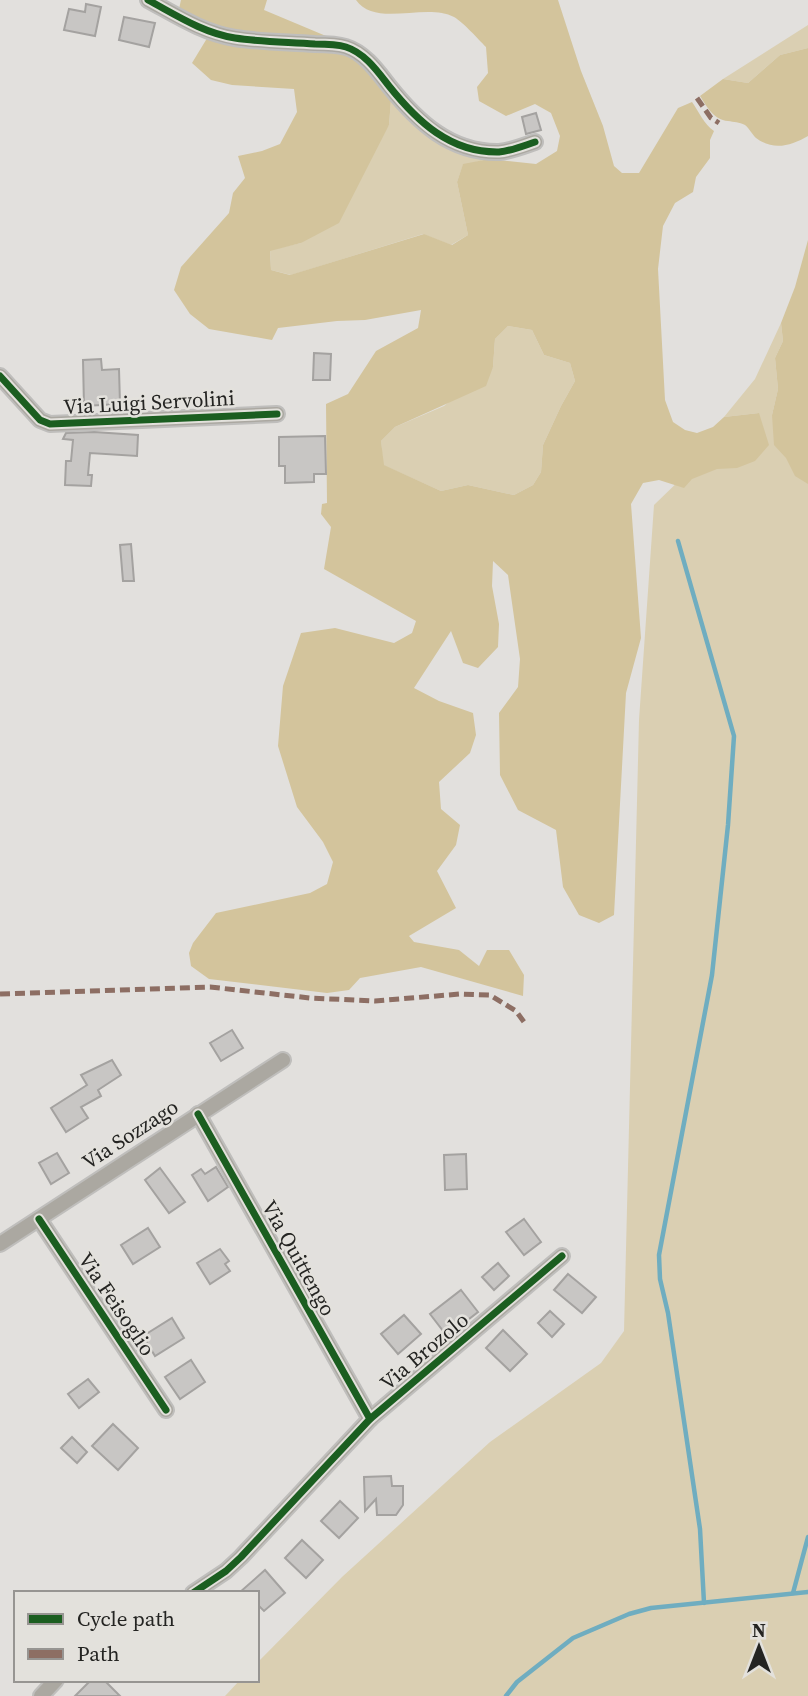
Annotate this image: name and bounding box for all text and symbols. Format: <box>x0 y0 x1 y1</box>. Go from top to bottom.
street label: Via Luigi Servolini <box>63 383 235 421</box>
street label: Via Sozzago <box>76 1092 184 1176</box>
street label: Via Quittengo <box>255 1195 343 1321</box>
street label: Via Feisoglio <box>72 1247 162 1361</box>
street label: Via Brozolo <box>374 1305 474 1397</box>
legend <box>14 1591 259 1682</box>
text: Cycle path <box>77 1604 175 1633</box>
north arrow <box>724 1612 794 1682</box>
text: N <box>752 1617 766 1643</box>
text: Path <box>77 1639 120 1668</box>

